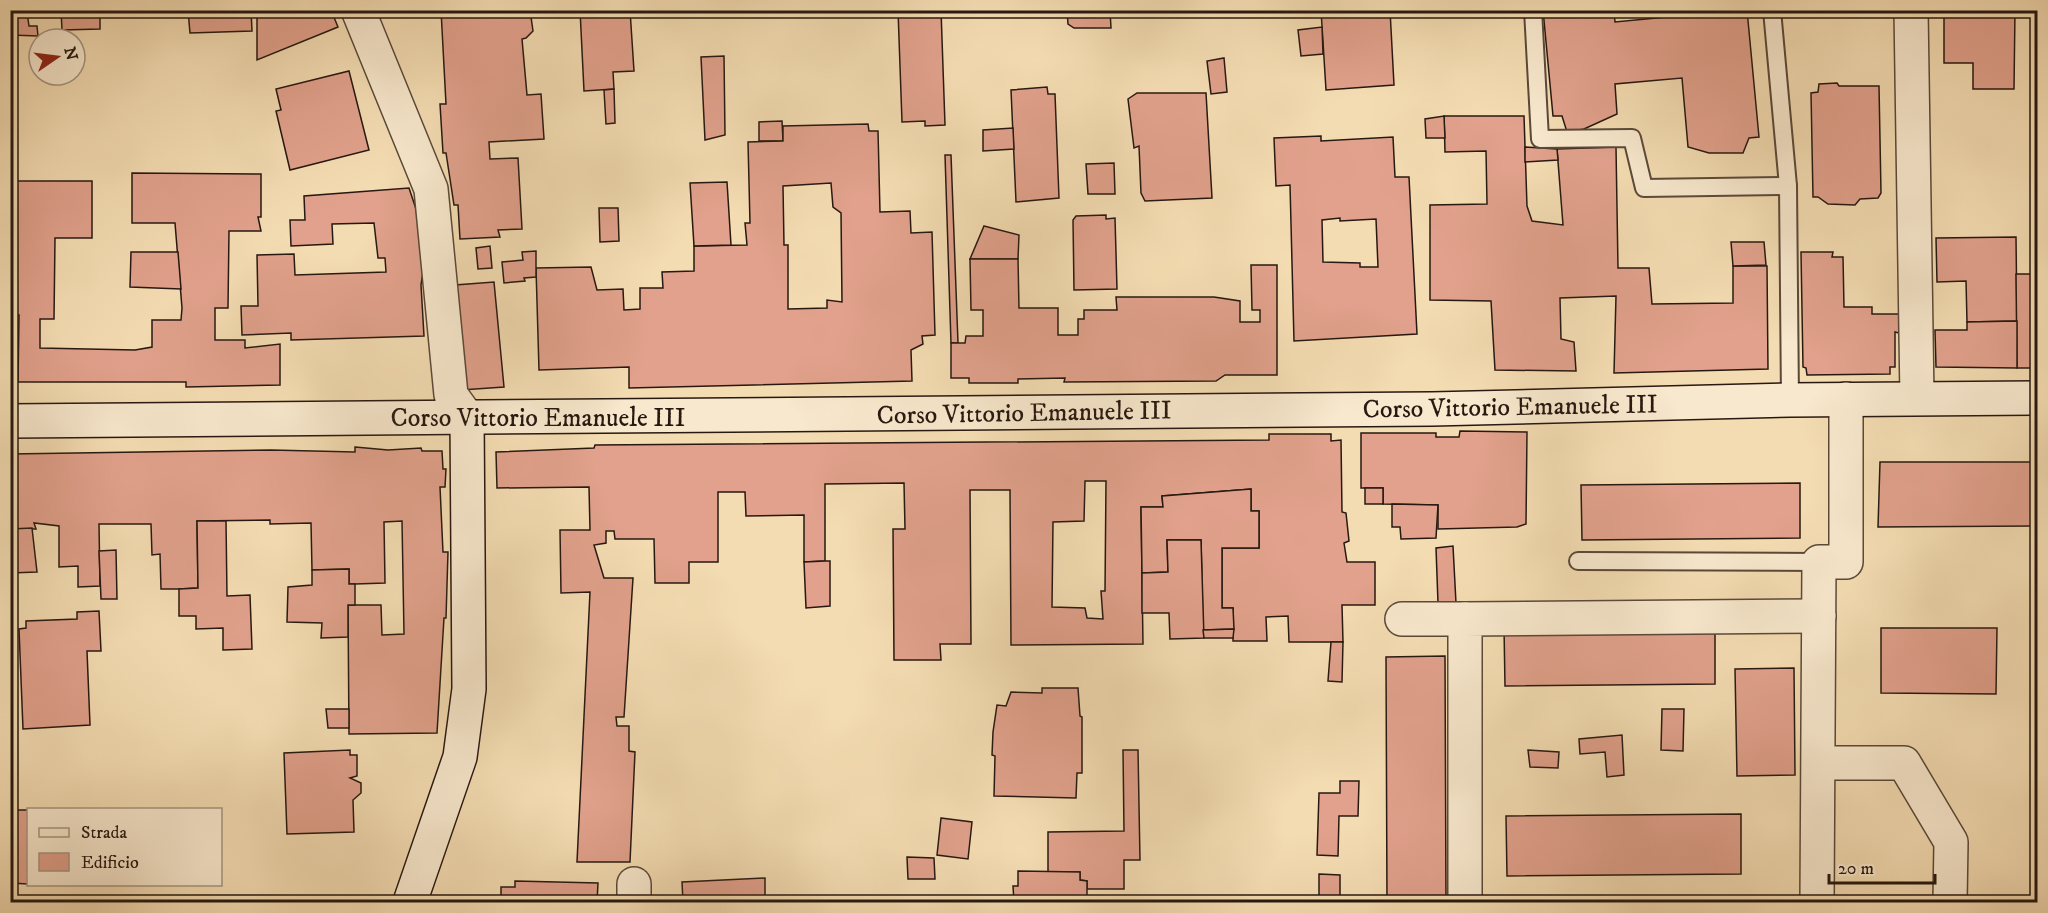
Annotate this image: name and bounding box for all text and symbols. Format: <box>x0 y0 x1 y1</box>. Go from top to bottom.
north arrow <box>27 27 87 87</box>
text: N <box>59 45 82 62</box>
street label: Corso Vittorio Emanuele III <box>1362 388 1658 427</box>
street label: Corso Vittorio Emanuele III <box>876 394 1172 433</box>
street label: Corso Vittorio Emanuele III <box>390 402 686 435</box>
legend <box>27 808 222 886</box>
text: Strada <box>81 822 128 844</box>
scale bar <box>1829 847 1936 885</box>
text: Edificio <box>81 852 139 874</box>
text: 20 m <box>1838 858 1874 880</box>

